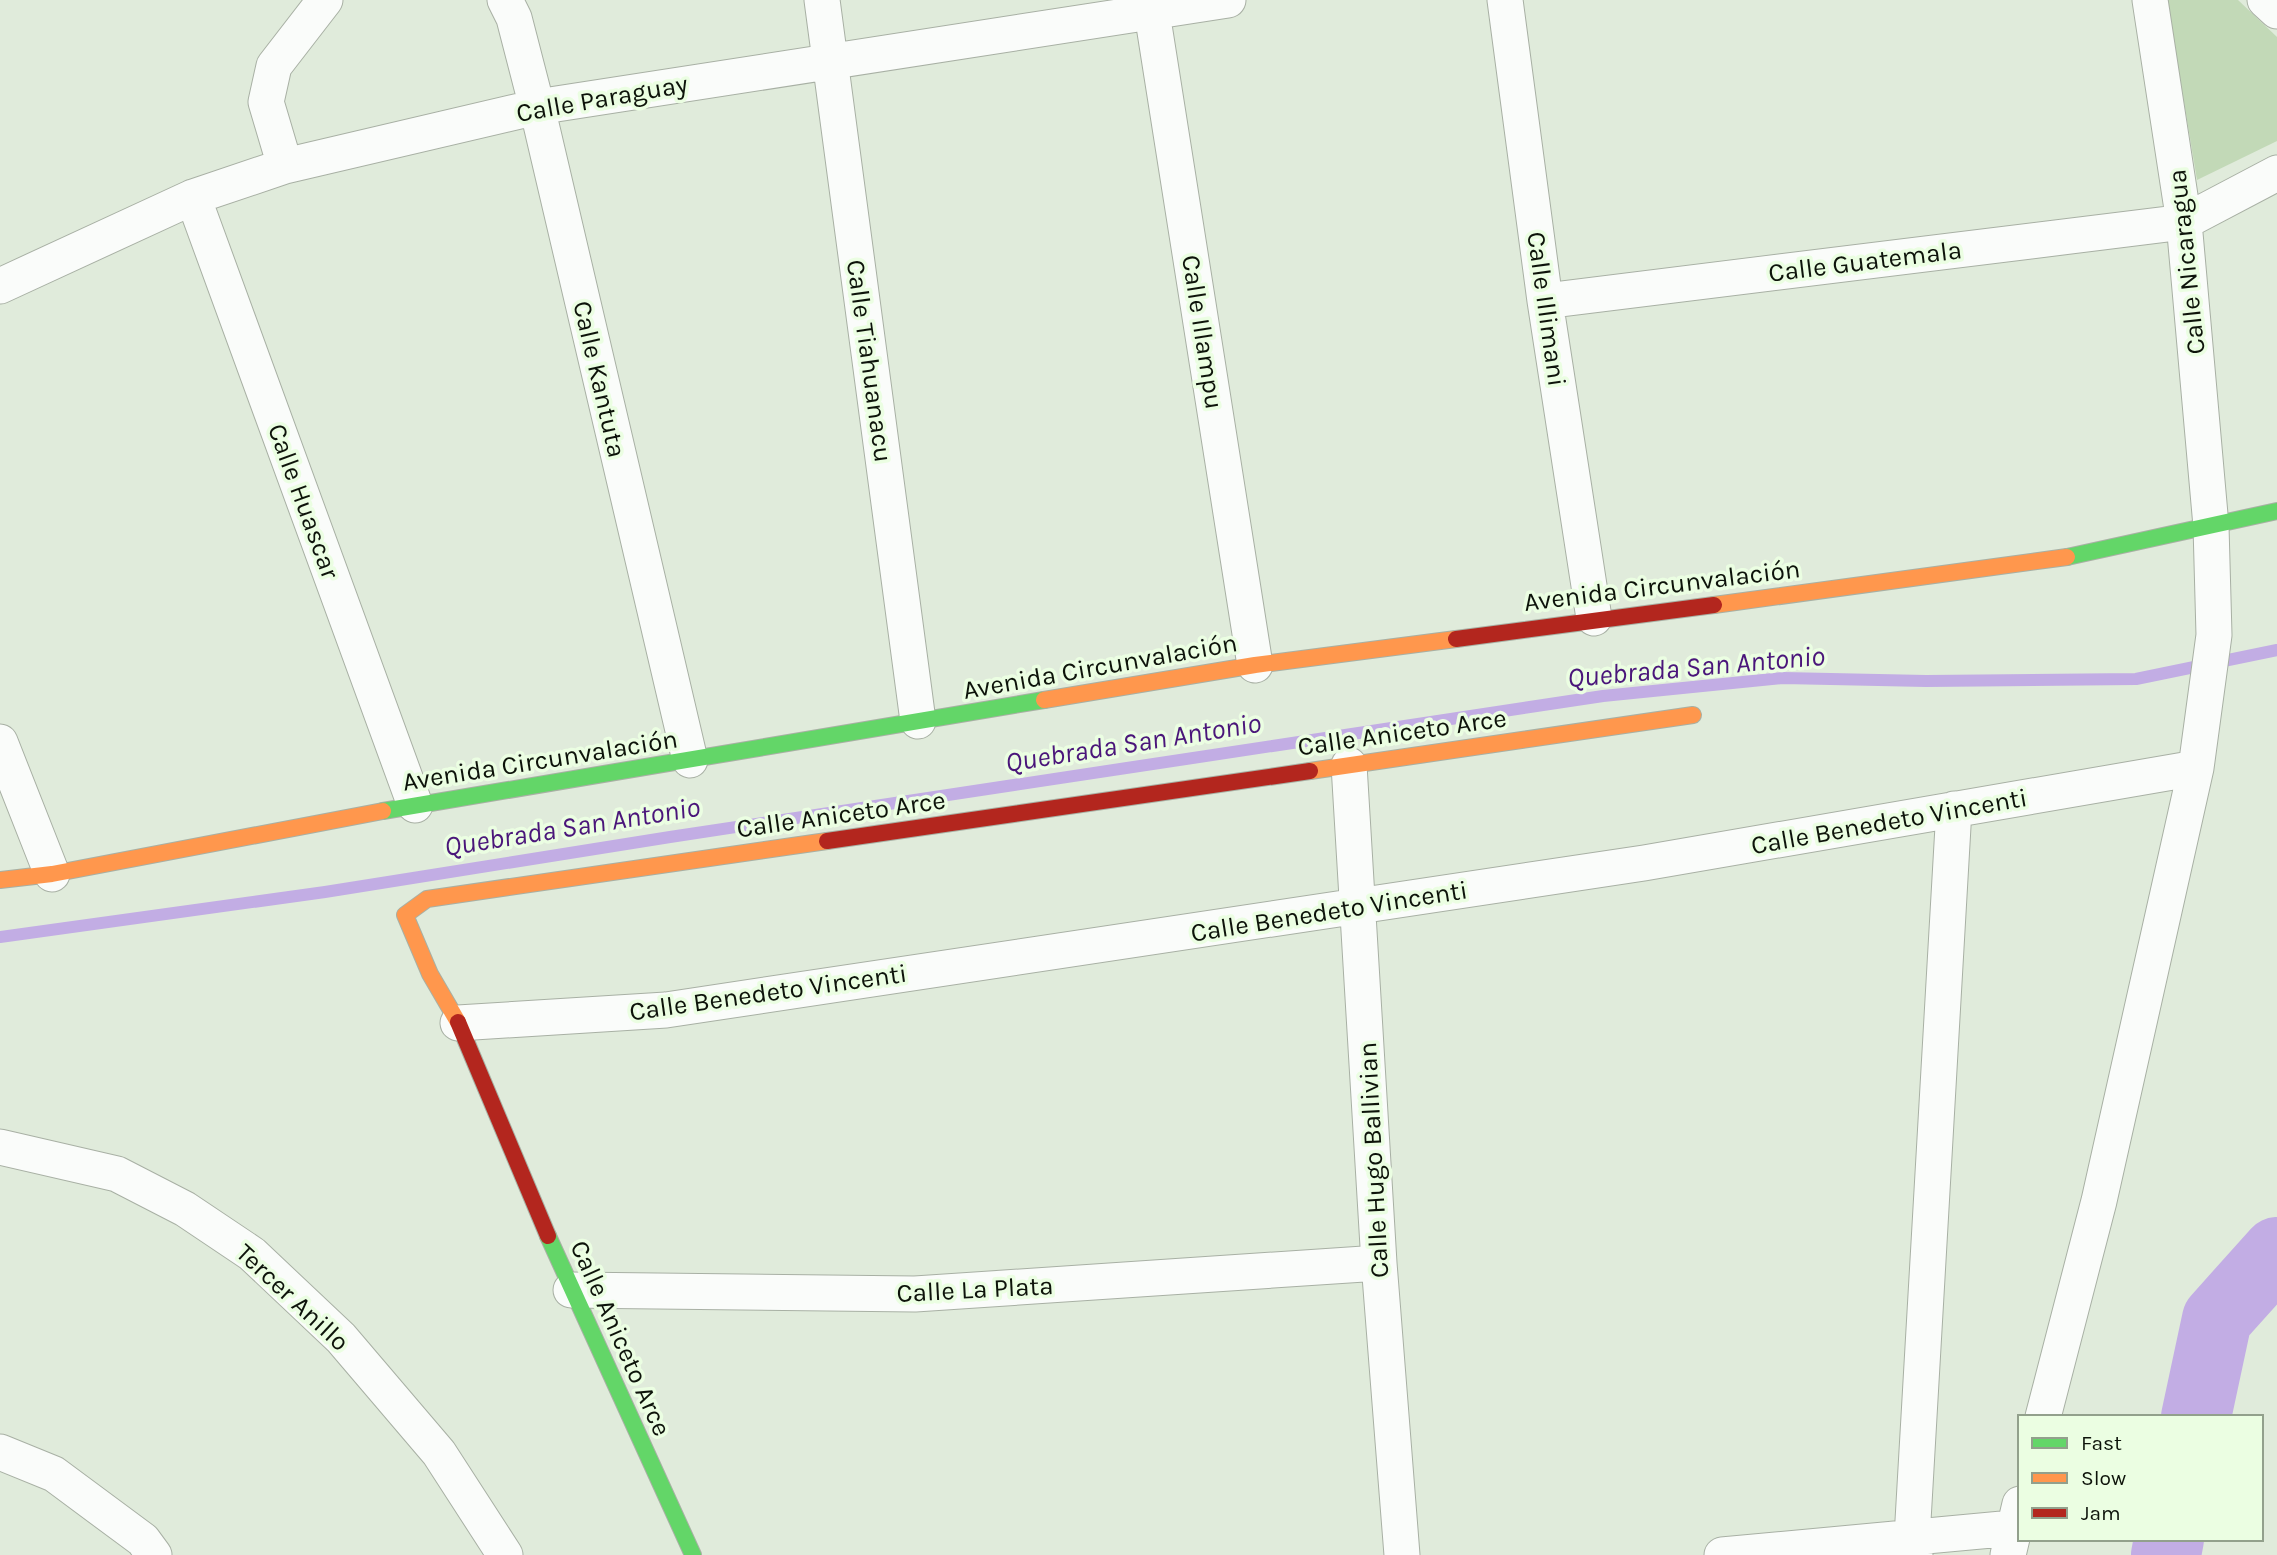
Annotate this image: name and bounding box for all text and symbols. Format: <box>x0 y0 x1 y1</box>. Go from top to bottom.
street label: Calle Paraguay <box>514 68 690 129</box>
street label: Calle Nicaragua <box>2161 168 2212 356</box>
street label: Calle Illimani <box>1520 230 1573 388</box>
street label: Calle Guatemala <box>1767 234 1963 289</box>
street label: Calle Illampu <box>1175 253 1230 411</box>
street label: Calle Tiahuanacu <box>840 258 899 464</box>
street label: Calle Kantuta <box>566 298 633 460</box>
street label: Calle Huascar <box>261 419 346 583</box>
street label: Avenida Circunvalación <box>1522 553 1802 618</box>
street label: Avenida Circunvalación <box>960 627 1240 706</box>
water label: Quebrada San Antonio <box>1566 639 1826 694</box>
street label: Calle Aniceto Arce <box>1296 702 1509 763</box>
water label: Quebrada San Antonio <box>1003 706 1263 779</box>
street label: Avenida Circunvalación <box>400 723 680 798</box>
street label: Calle Benedeto Vincenti <box>1749 782 2030 861</box>
street label: Calle Aniceto Arce <box>735 784 948 845</box>
water label: Quebrada San Antonio <box>442 790 702 863</box>
street label: Calle Benedeto Vincenti <box>1188 874 1470 949</box>
street label: Calle Benedeto Vincenti <box>627 958 909 1027</box>
street label: Calle Hugo Ballivian <box>1352 1041 1395 1279</box>
street label: Calle Aniceto Arce <box>564 1236 678 1441</box>
street label: Tercer Anillo <box>230 1237 356 1358</box>
street label: Calle La Plata <box>896 1270 1054 1309</box>
legend <box>2018 1415 2263 1541</box>
text: Fast <box>2081 1431 2122 1455</box>
text: Slow <box>2081 1466 2126 1490</box>
text: Jam <box>2081 1501 2121 1525</box>

